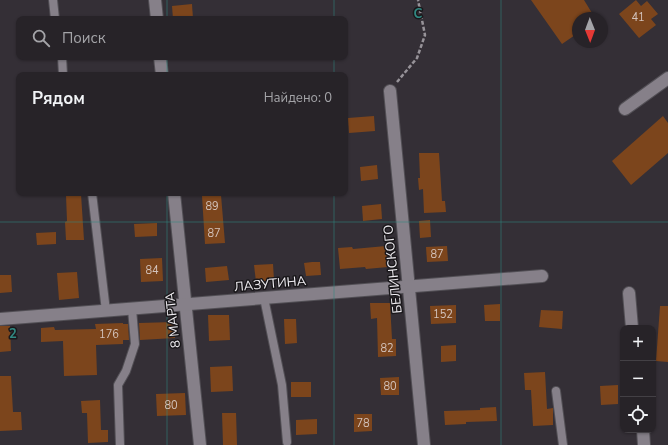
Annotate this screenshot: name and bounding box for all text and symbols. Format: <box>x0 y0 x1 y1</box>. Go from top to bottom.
text: C <box>414 5 423 23</box>
house number: 41 <box>631 10 645 25</box>
north arrow <box>572 12 608 48</box>
search box <box>16 16 348 60</box>
icon: search <box>30 27 52 49</box>
text: Поиск <box>62 28 106 48</box>
text: Рядом <box>32 87 85 110</box>
text: Найдено: 0 <box>264 89 332 107</box>
house number: 89 <box>205 199 219 214</box>
street label: БЕЛИНСКОГО <box>379 224 407 314</box>
house number: 87 <box>207 226 221 241</box>
house number: 87 <box>430 247 444 262</box>
house number: 84 <box>145 263 159 278</box>
street label: ЛАЗУТИНА <box>233 272 307 296</box>
street label: 8 МАРТА <box>161 291 185 349</box>
house number: 152 <box>433 307 453 322</box>
text: 2 <box>9 325 17 343</box>
map controls <box>620 325 656 433</box>
button: + <box>620 325 656 361</box>
house number: 176 <box>99 327 119 342</box>
house number: 82 <box>380 341 394 356</box>
button: − <box>620 361 656 397</box>
house number: 80 <box>383 379 397 394</box>
button: locate <box>620 397 656 433</box>
house number: 80 <box>164 398 178 413</box>
house number: 78 <box>356 416 370 431</box>

